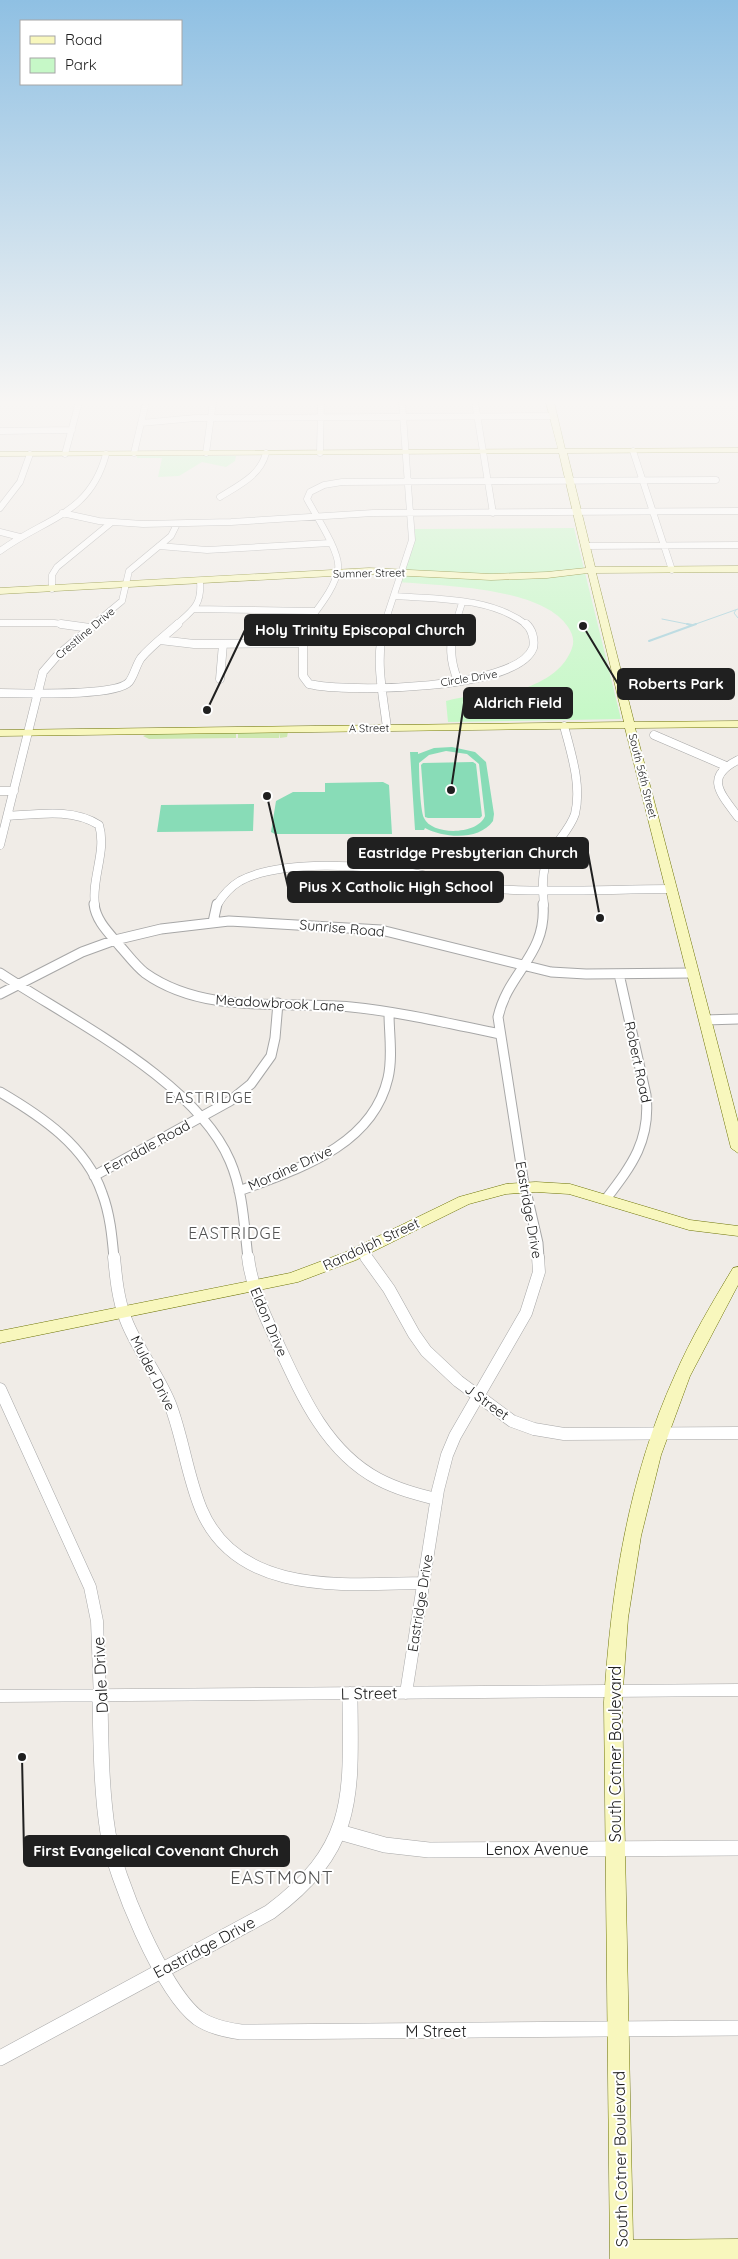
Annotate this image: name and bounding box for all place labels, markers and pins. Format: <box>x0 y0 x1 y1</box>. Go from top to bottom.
callout: Holy Trinity Episcopal Church <box>245 615 475 645</box>
callout: Roberts Park <box>618 669 734 699</box>
callout: Aldrich Field <box>464 688 572 718</box>
callout: Eastridge Presbyterian Church <box>348 838 588 868</box>
callout: Pius X Catholic High School <box>288 872 503 902</box>
callout: First Evangelical Covenant Church <box>24 1836 289 1866</box>

